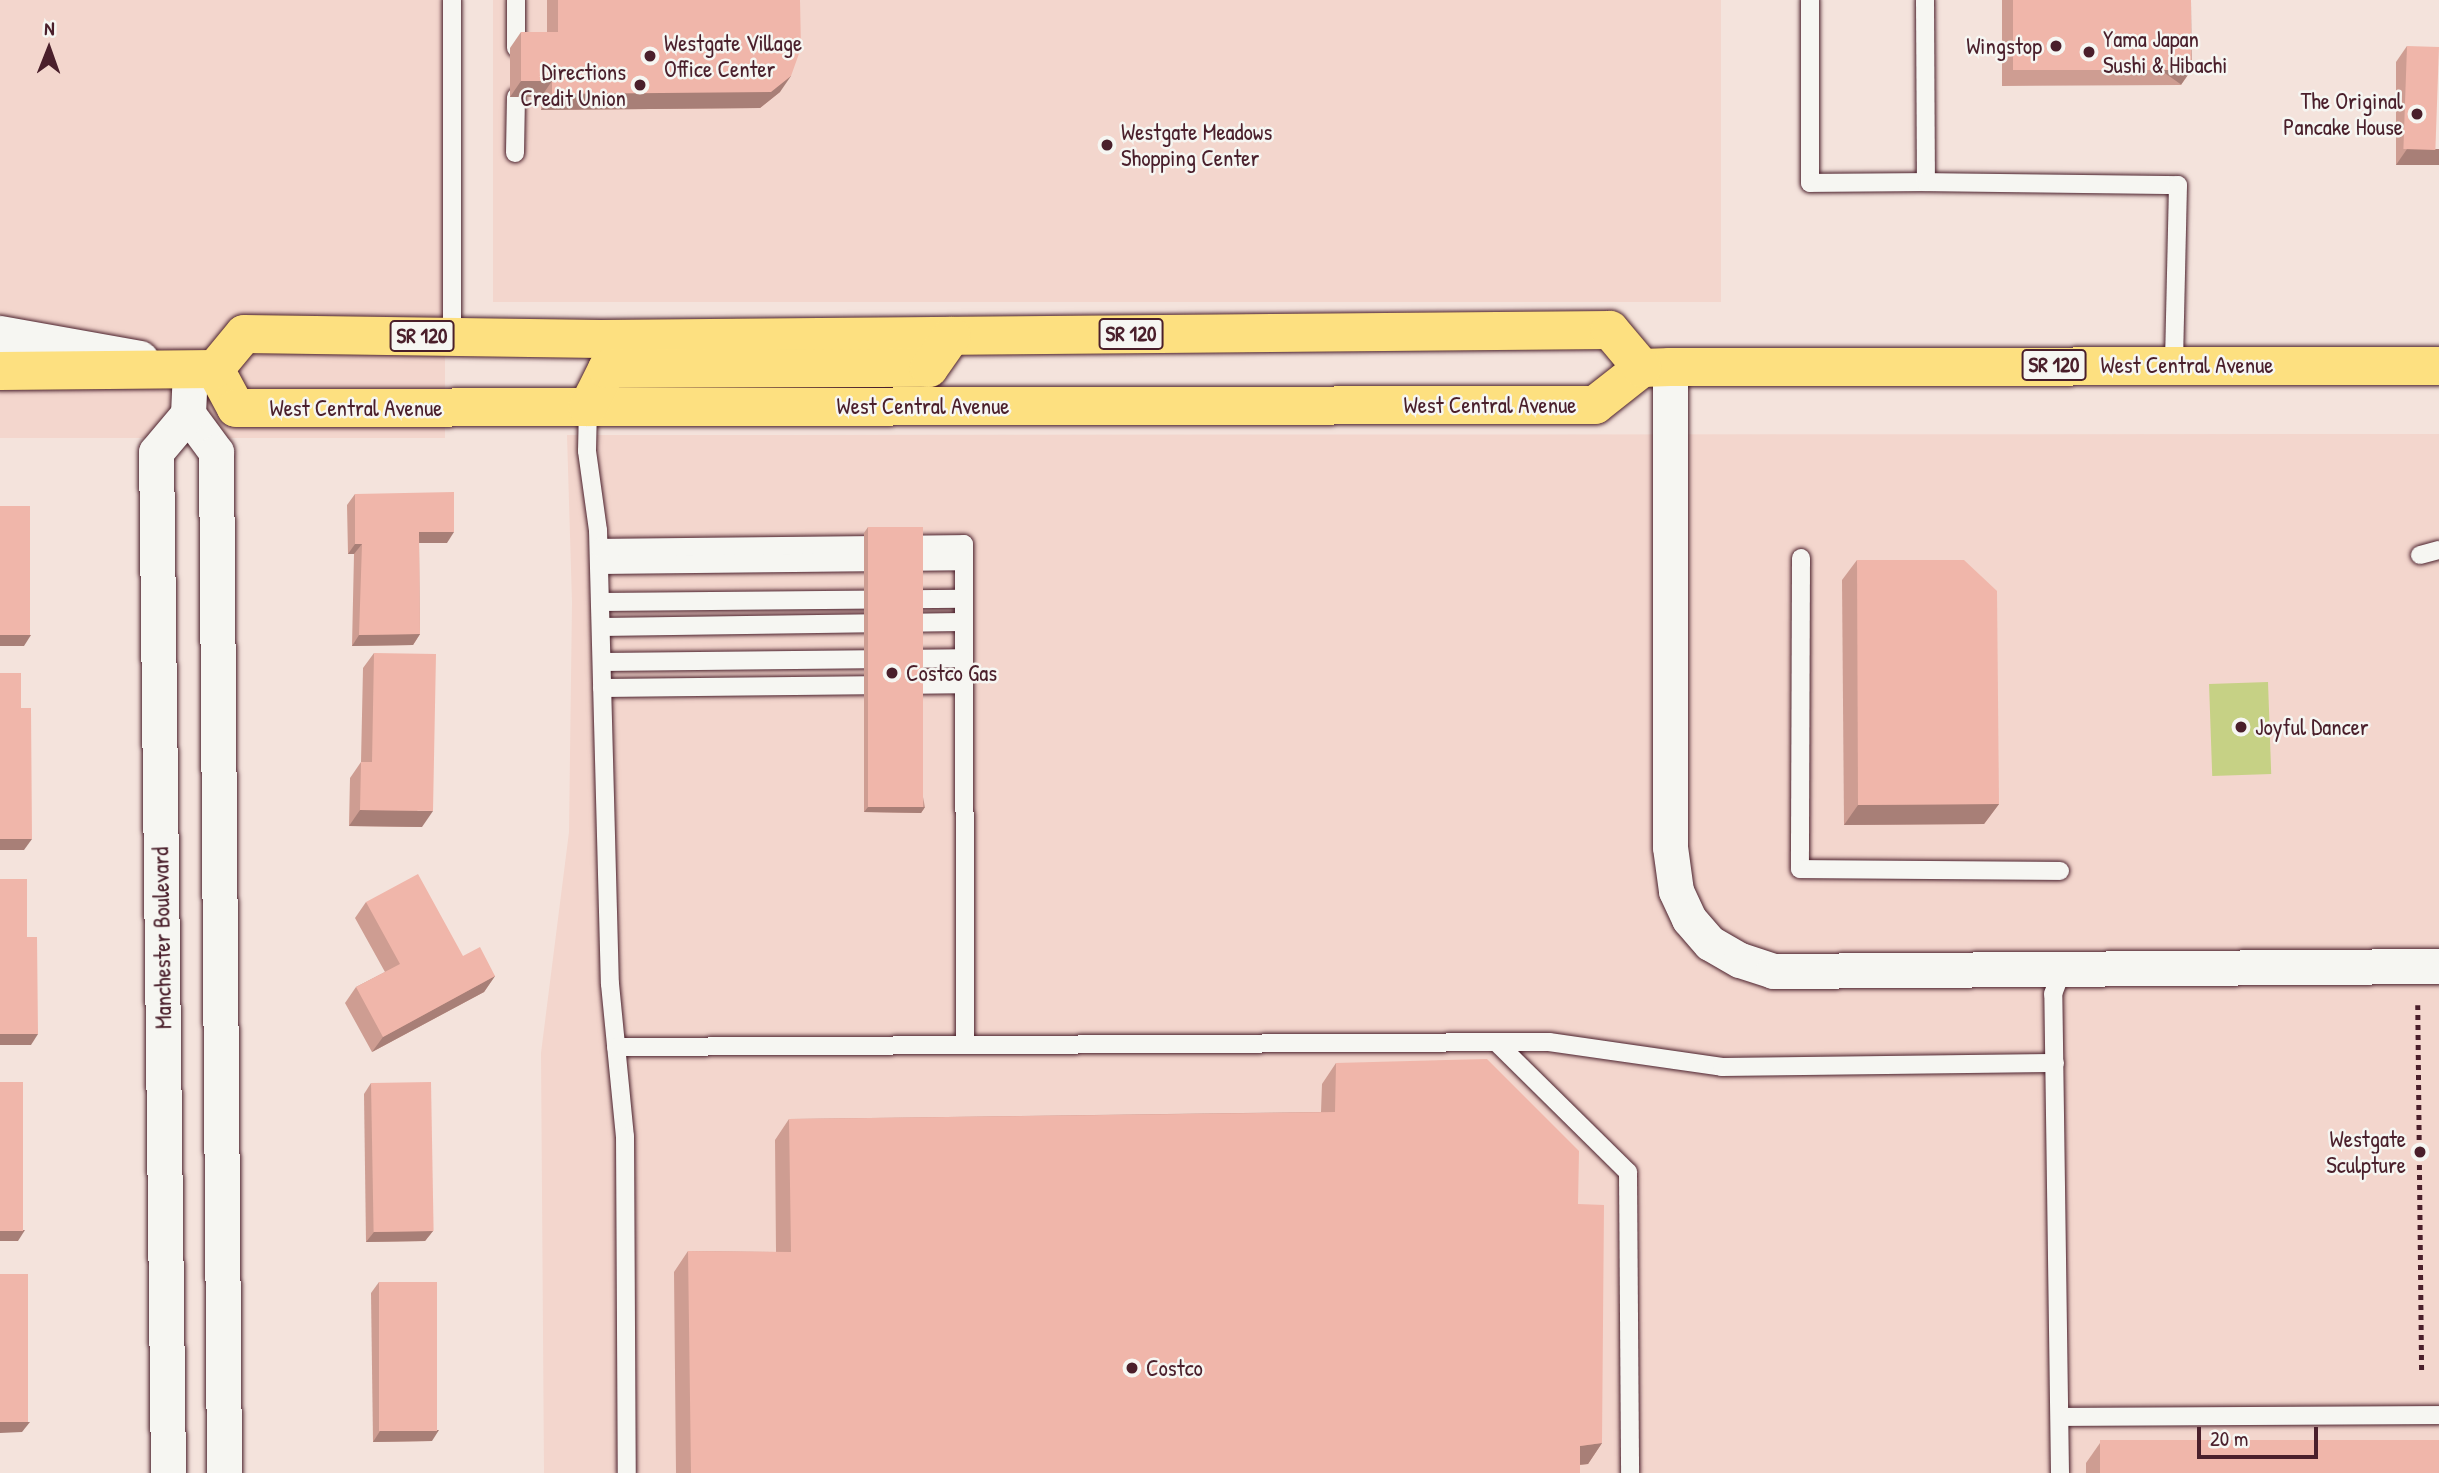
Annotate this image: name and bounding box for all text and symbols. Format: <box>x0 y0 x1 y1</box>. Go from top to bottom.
north arrow <box>14 14 84 84</box>
text: N <box>44 15 55 41</box>
place label: Yama Japan Sushi & Hibachi <box>2103 25 2227 79</box>
place label: Westgate Village Office Center <box>664 29 802 83</box>
place label: Wingstop <box>1966 32 2042 60</box>
marker: Wingstop <box>2048 38 2064 54</box>
marker: Yama Japan Sushi & Hibachi <box>2081 44 2097 60</box>
marker: Westgate Village Office Center <box>642 48 658 64</box>
place label: Directions Credit Union <box>520 58 626 112</box>
marker: Directions Credit Union <box>632 77 648 93</box>
place label: The Original Pancake House <box>2283 87 2403 141</box>
marker: The Original Pancake House <box>2409 106 2425 122</box>
place label: Westgate Meadows Shopping Center <box>1121 118 1272 172</box>
marker: Westgate Meadows Shopping Center <box>1099 137 1115 153</box>
road number: SR 120 <box>1098 316 1164 352</box>
road number: SR 120 <box>389 318 455 354</box>
road number: SR 120 <box>2021 348 2087 382</box>
street label: West Central Avenue <box>2100 351 2274 379</box>
street label: West Central Avenue <box>1403 391 1577 419</box>
street label: West Central Avenue <box>836 392 1010 420</box>
street label: West Central Avenue <box>269 394 443 422</box>
place label: Costco Gas <box>906 659 997 687</box>
marker: Costco Gas <box>884 665 900 681</box>
place label: Joyful Dancer <box>2255 713 2369 741</box>
marker: Joyful Dancer <box>2233 719 2249 735</box>
street label: Manchester Boulevard <box>147 847 177 1029</box>
place label: Westgate Sculpture <box>2326 1125 2406 1179</box>
marker: Westgate Sculpture <box>2412 1144 2428 1160</box>
place label: Costco <box>1146 1354 1203 1382</box>
marker: Costco <box>1124 1360 1140 1376</box>
scale bar <box>2201 1414 2322 1458</box>
text: 20 m <box>2210 1424 2248 1453</box>

